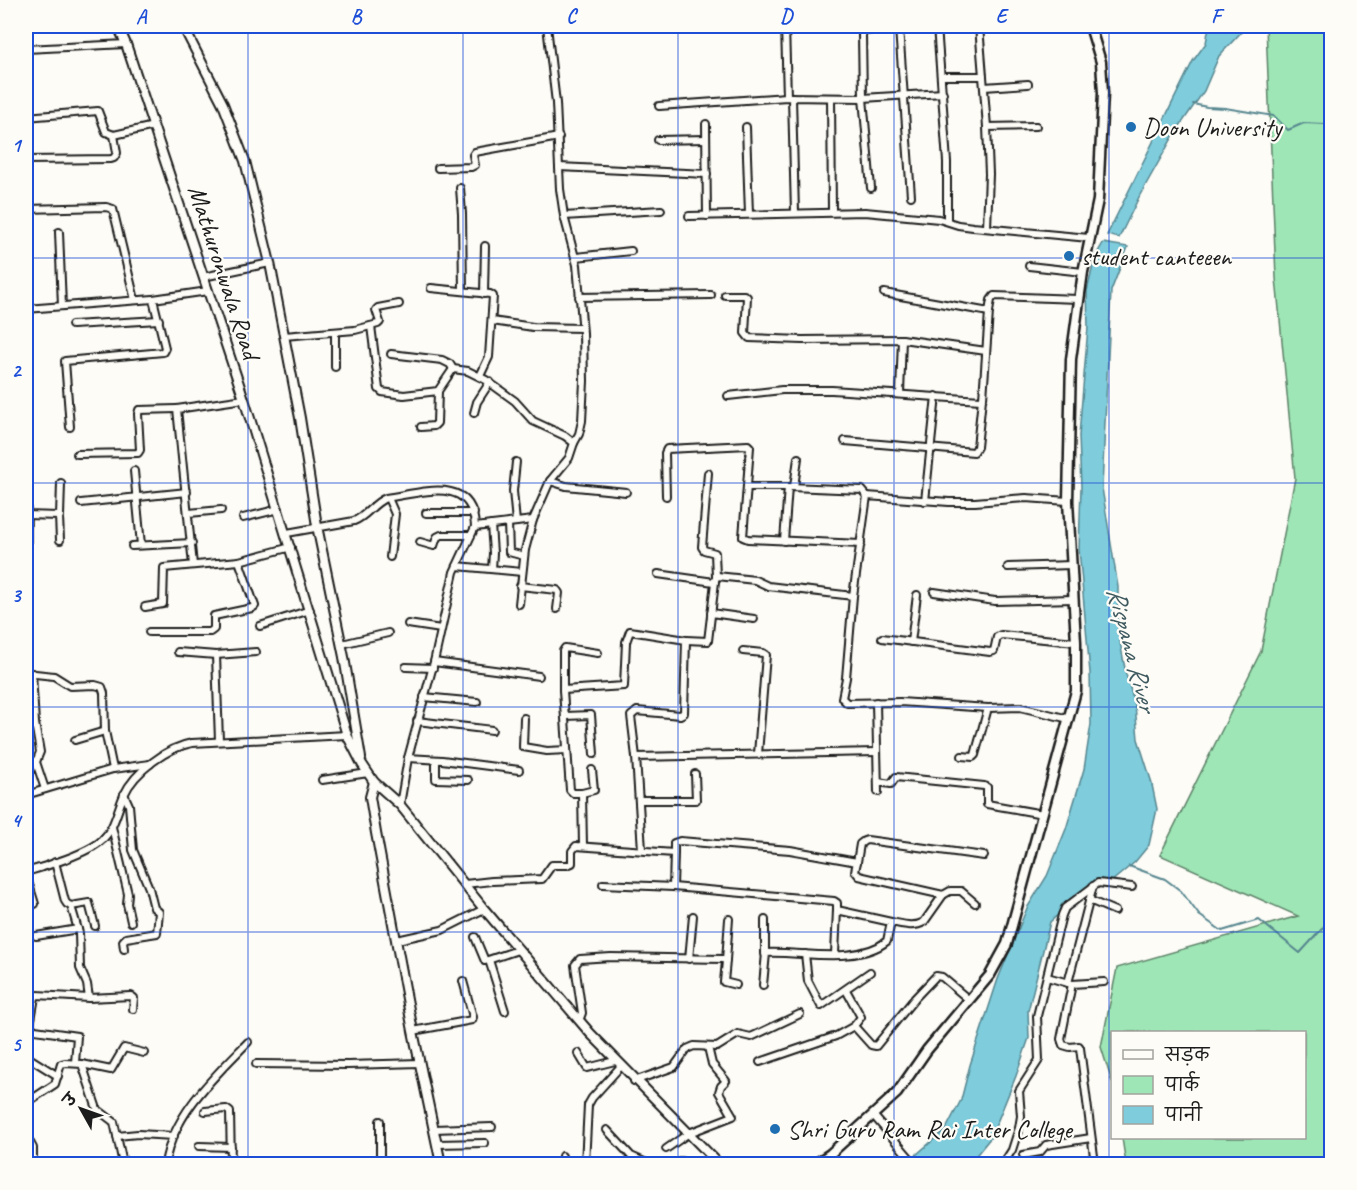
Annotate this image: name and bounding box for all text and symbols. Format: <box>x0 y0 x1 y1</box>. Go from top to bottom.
text: A <box>136 4 148 29</box>
text: B <box>351 4 363 29</box>
text: C <box>566 4 578 29</box>
text: D <box>780 4 794 29</box>
text: E <box>996 4 1010 29</box>
text: F <box>1211 4 1225 29</box>
place label: Doon University <box>1143 111 1283 144</box>
marker: Doon University <box>1124 120 1138 134</box>
text: 1 <box>12 133 23 158</box>
street label: Mathuronwala Road <box>180 181 269 367</box>
place label: student canteeen <box>1081 240 1232 273</box>
marker: student canteeen <box>1062 249 1076 263</box>
text: 2 <box>12 358 23 383</box>
text: 3 <box>12 583 23 608</box>
water label: Rispana River <box>1099 583 1166 719</box>
text: 4 <box>12 808 24 833</box>
legend <box>1111 1031 1306 1139</box>
text: 5 <box>12 1032 23 1057</box>
text: सड़क <box>1164 1044 1210 1066</box>
text: पार्क <box>1164 1071 1200 1096</box>
north arrow <box>51 1079 111 1139</box>
text: उ <box>58 1088 82 1112</box>
text: पानी <box>1164 1101 1203 1126</box>
place label: Shri Guru Ram Rai Inter College <box>787 1113 1074 1146</box>
marker: Shri Guru Ram Rai Inter College <box>768 1122 782 1136</box>

